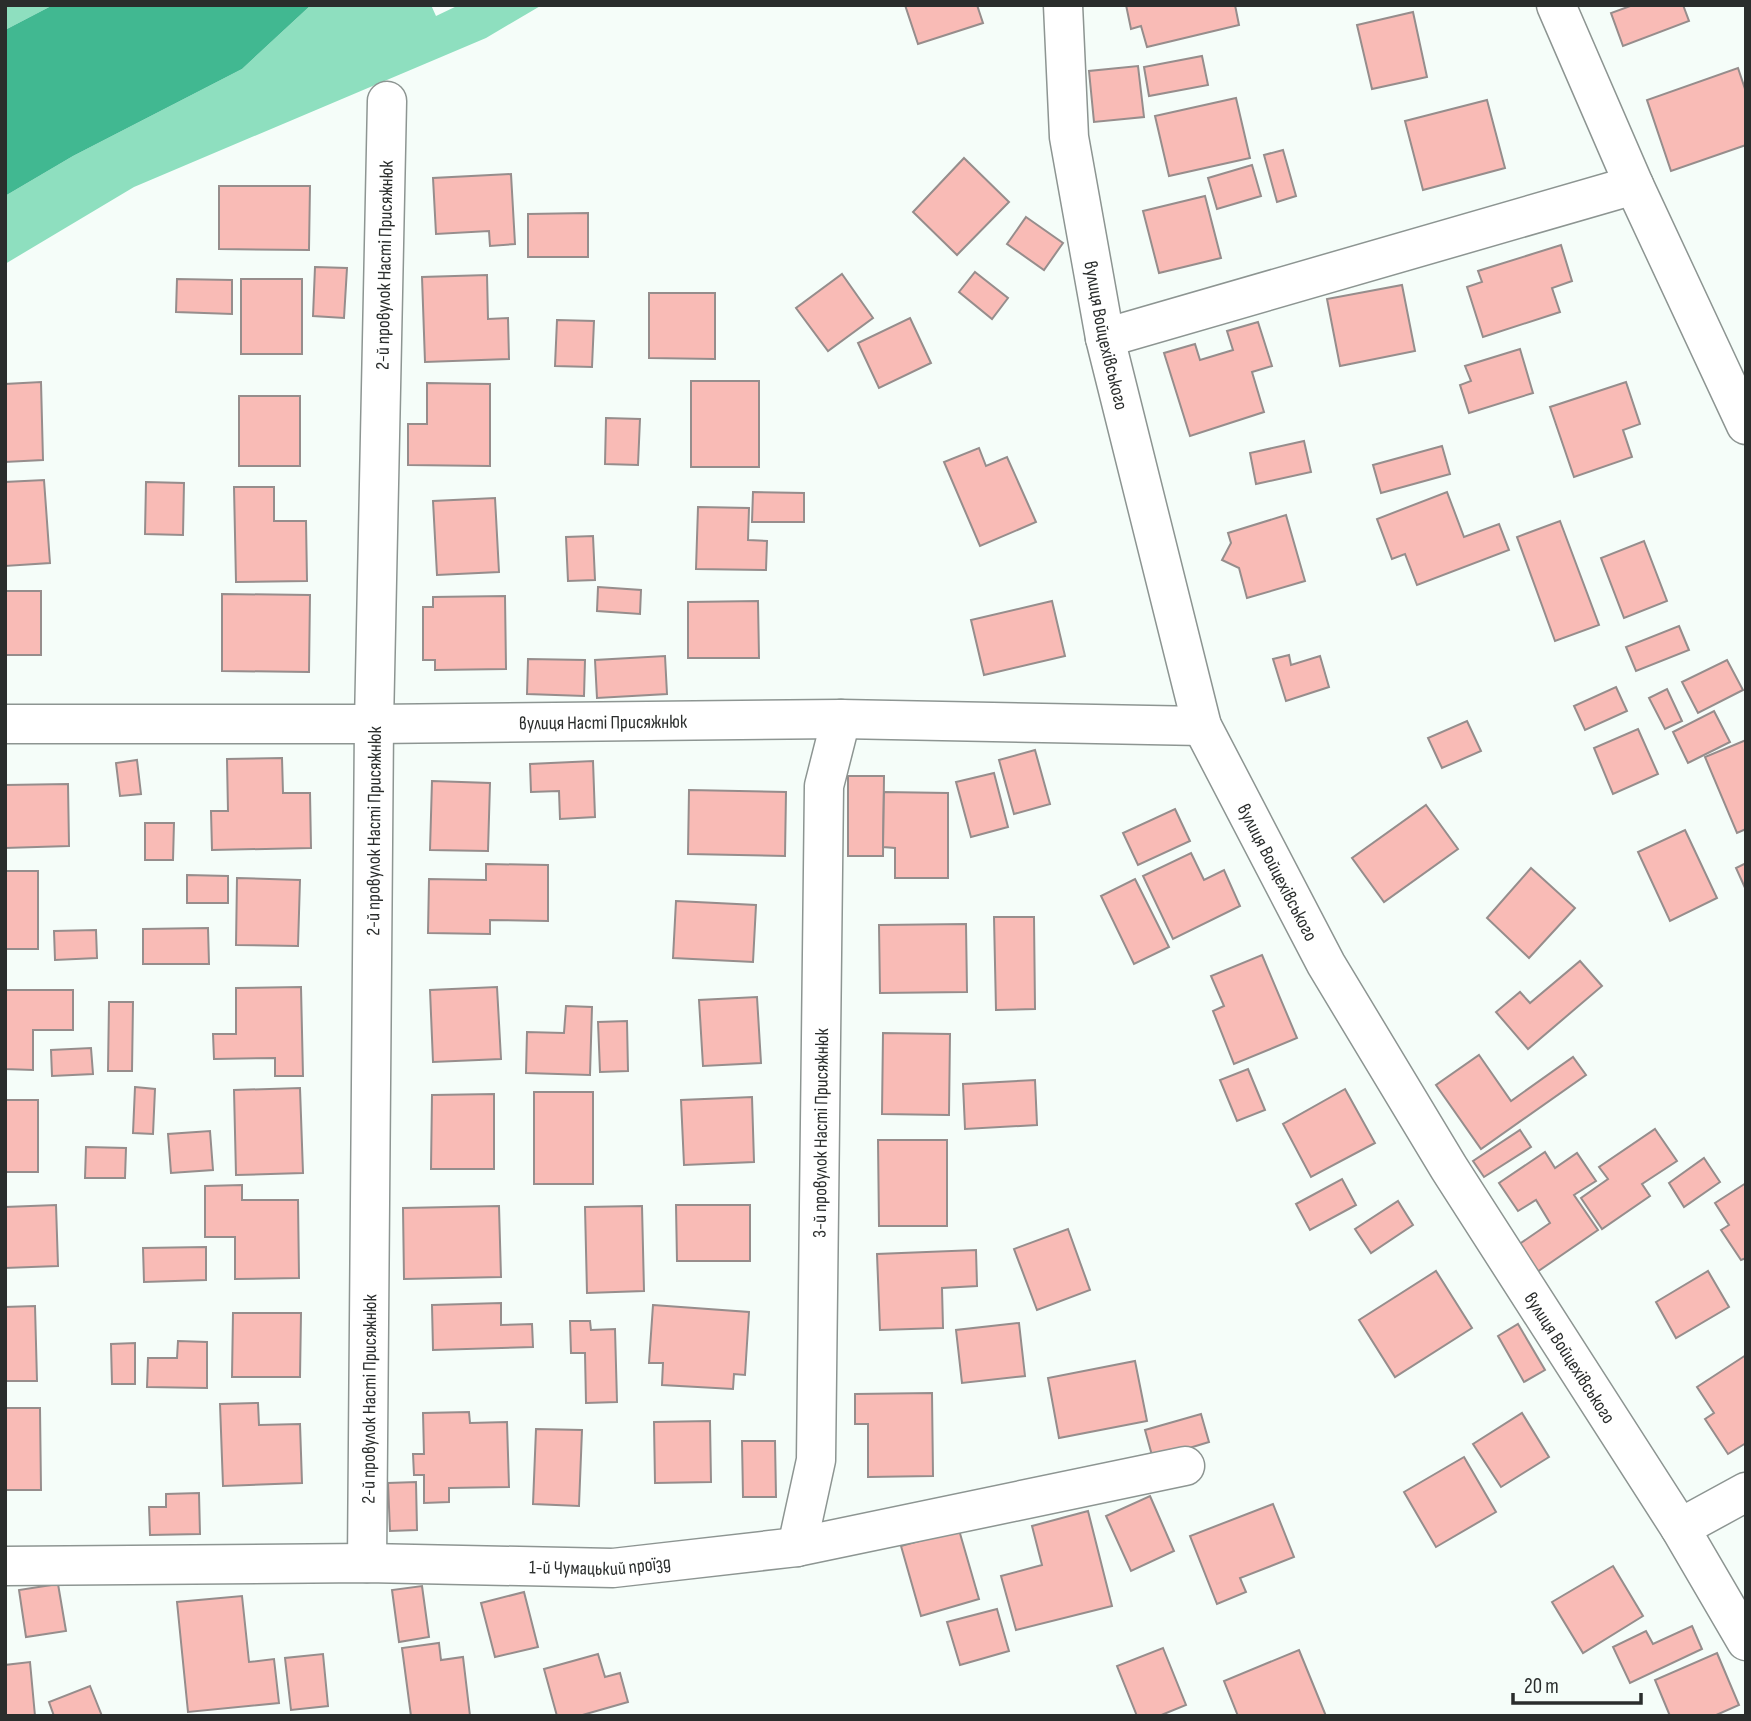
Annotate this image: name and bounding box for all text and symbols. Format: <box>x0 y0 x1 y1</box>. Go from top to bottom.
street label: 2-й провулок Насті Присяжнюк <box>371 159 399 370</box>
street label: вулиця Войцехівського <box>1078 259 1133 412</box>
street label: вулиця Насті Присяжнюк <box>519 711 688 735</box>
street label: 2-й провулок Насті Присяжнюк <box>362 725 387 936</box>
street label: вулиця Войцехівського <box>1232 800 1322 945</box>
street label: 3-й провулок Насті Присяжнюк <box>809 1027 834 1238</box>
street label: вулиця Войцехівського <box>1519 1288 1620 1428</box>
street label: 2-й провулок Насті Присяжнюк <box>357 1293 382 1504</box>
street label: 1-й Чумацький проїзд <box>529 1552 672 1581</box>
scale bar <box>1513 1662 1641 1706</box>
text: 20 m <box>1524 1674 1559 1699</box>

